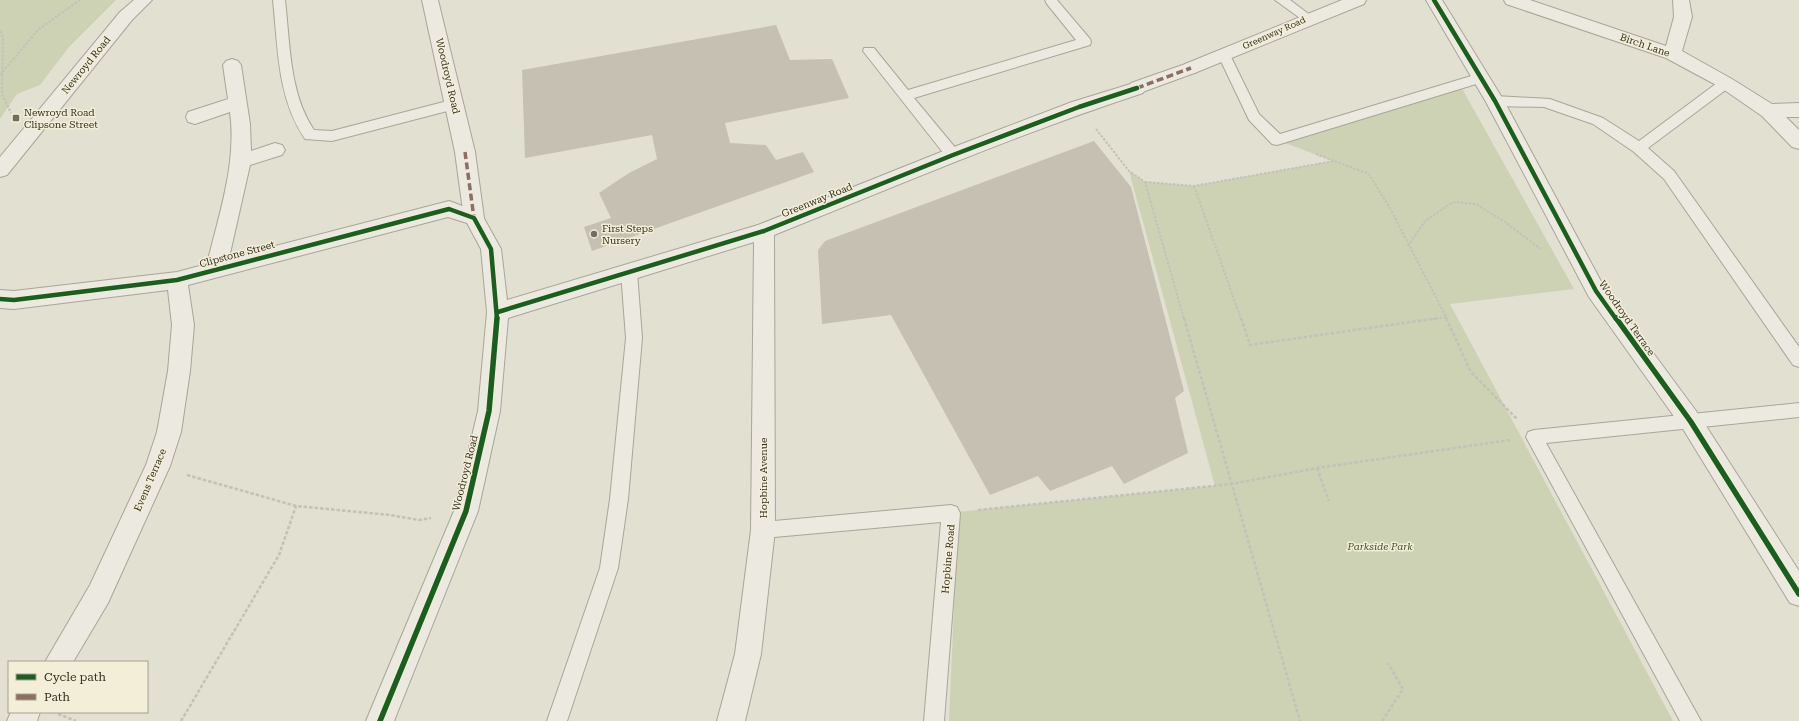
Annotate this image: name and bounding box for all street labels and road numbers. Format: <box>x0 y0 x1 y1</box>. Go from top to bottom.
street label: Greenway Road <box>1241 15 1307 51</box>
street label: Birch Lane <box>1619 31 1672 59</box>
street label: Newroyd Road <box>59 34 113 96</box>
street label: Woodroyd Road <box>434 37 462 116</box>
street label: Greenway Road <box>780 181 855 219</box>
street label: Clipstone Street <box>198 239 276 269</box>
street label: Woodroyd Terrace <box>1597 278 1657 358</box>
street label: Woodroyd Road <box>450 433 480 512</box>
street label: Hopbine Avenue <box>758 437 769 518</box>
street label: Evens Terrace <box>132 446 168 513</box>
street label: Hopbine Road <box>939 523 957 594</box>

